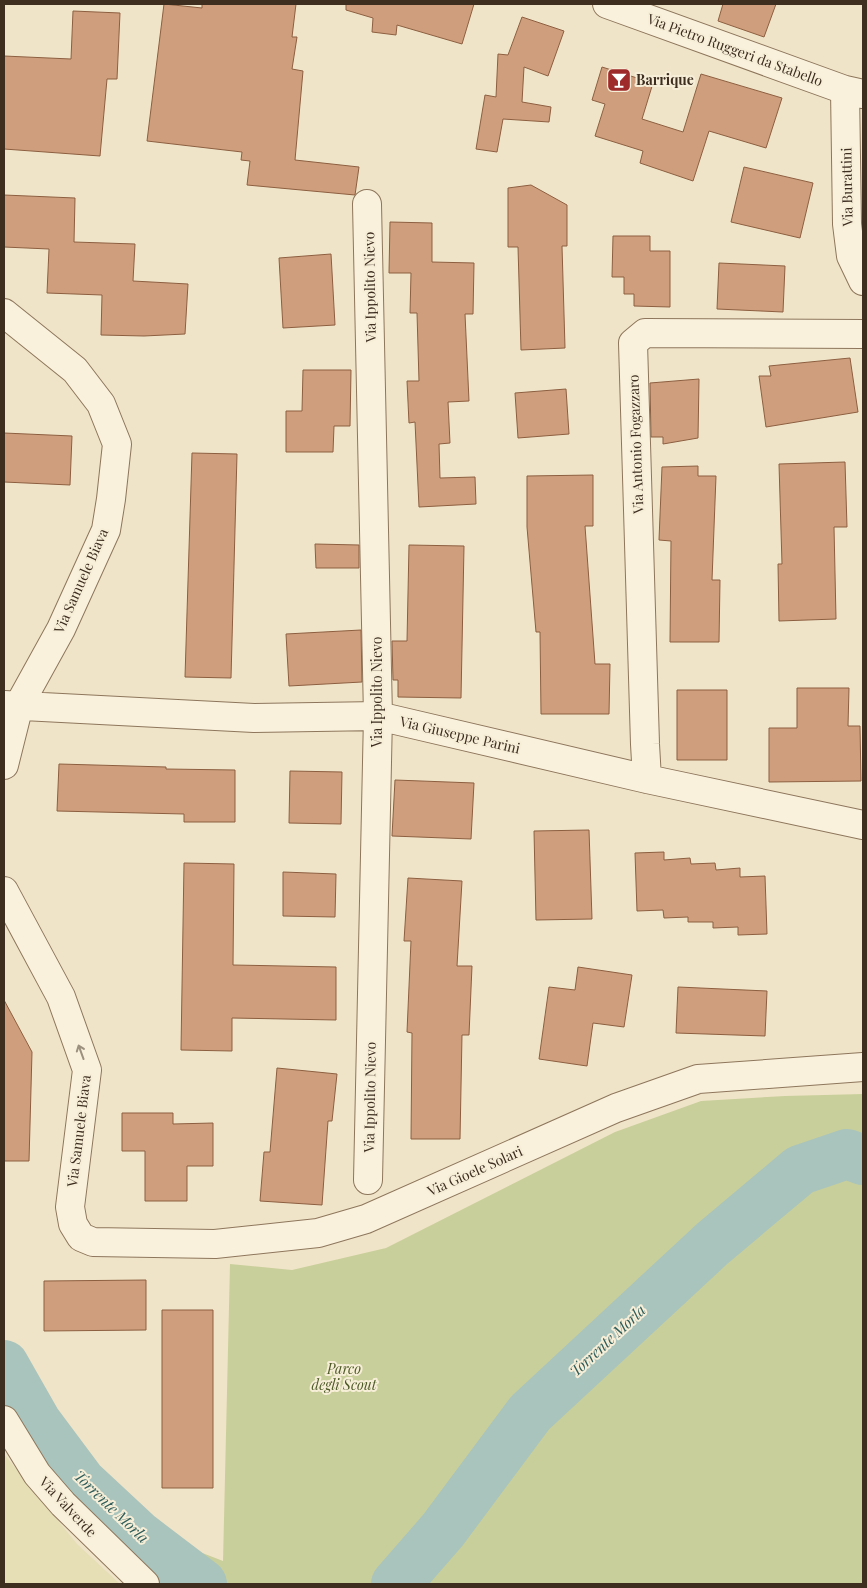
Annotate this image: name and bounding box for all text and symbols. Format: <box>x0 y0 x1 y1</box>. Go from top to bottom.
street label: Via Pietro Ruggeri da Stabello <box>644 9 826 90</box>
bar icon: Barrique <box>606 67 632 93</box>
place label: Barrique <box>636 70 694 89</box>
street label: Via Burattini <box>836 147 857 228</box>
street label: Via Ippolito Nievo <box>359 231 380 343</box>
street label: Via Antonio Fogazzaro <box>624 374 647 515</box>
street label: Via Samuele Biava <box>49 525 112 637</box>
street label: Via Ippolito Nievo <box>367 636 386 748</box>
street label: Via Giuseppe Parini <box>397 711 522 758</box>
street label: Via Ippolito Nievo <box>359 1041 380 1153</box>
one-way arrow <box>76 1045 85 1061</box>
street label: Via Samuele Biava <box>62 1074 95 1189</box>
street label: Via Gioele Solari <box>423 1141 525 1200</box>
water label: Torrente Morla <box>565 1300 650 1381</box>
park label: Parco degli Scout <box>312 1359 378 1394</box>
water label: Torrente Morla <box>70 1466 154 1547</box>
street label: Via Valverde <box>35 1472 101 1541</box>

